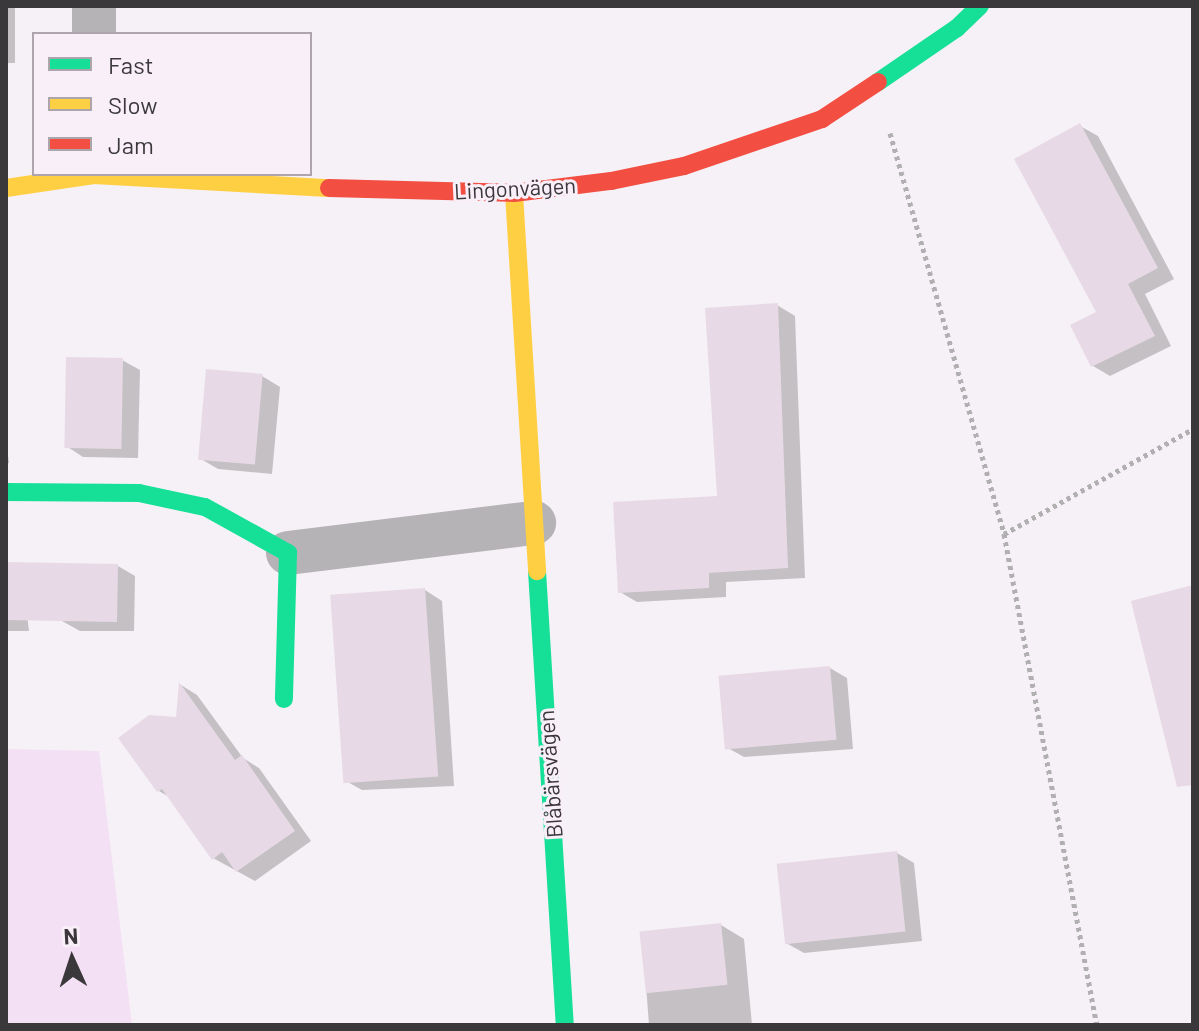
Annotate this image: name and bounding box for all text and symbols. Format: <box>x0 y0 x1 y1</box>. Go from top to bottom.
legend <box>32 32 312 176</box>
text: Fast <box>108 50 153 79</box>
text: Slow <box>108 90 157 119</box>
text: Jam <box>108 130 154 159</box>
street label: Lingonvägen <box>453 172 577 204</box>
street label: Blåbärsvägen <box>532 709 568 839</box>
north arrow <box>32 919 112 999</box>
text: N <box>63 922 79 948</box>

